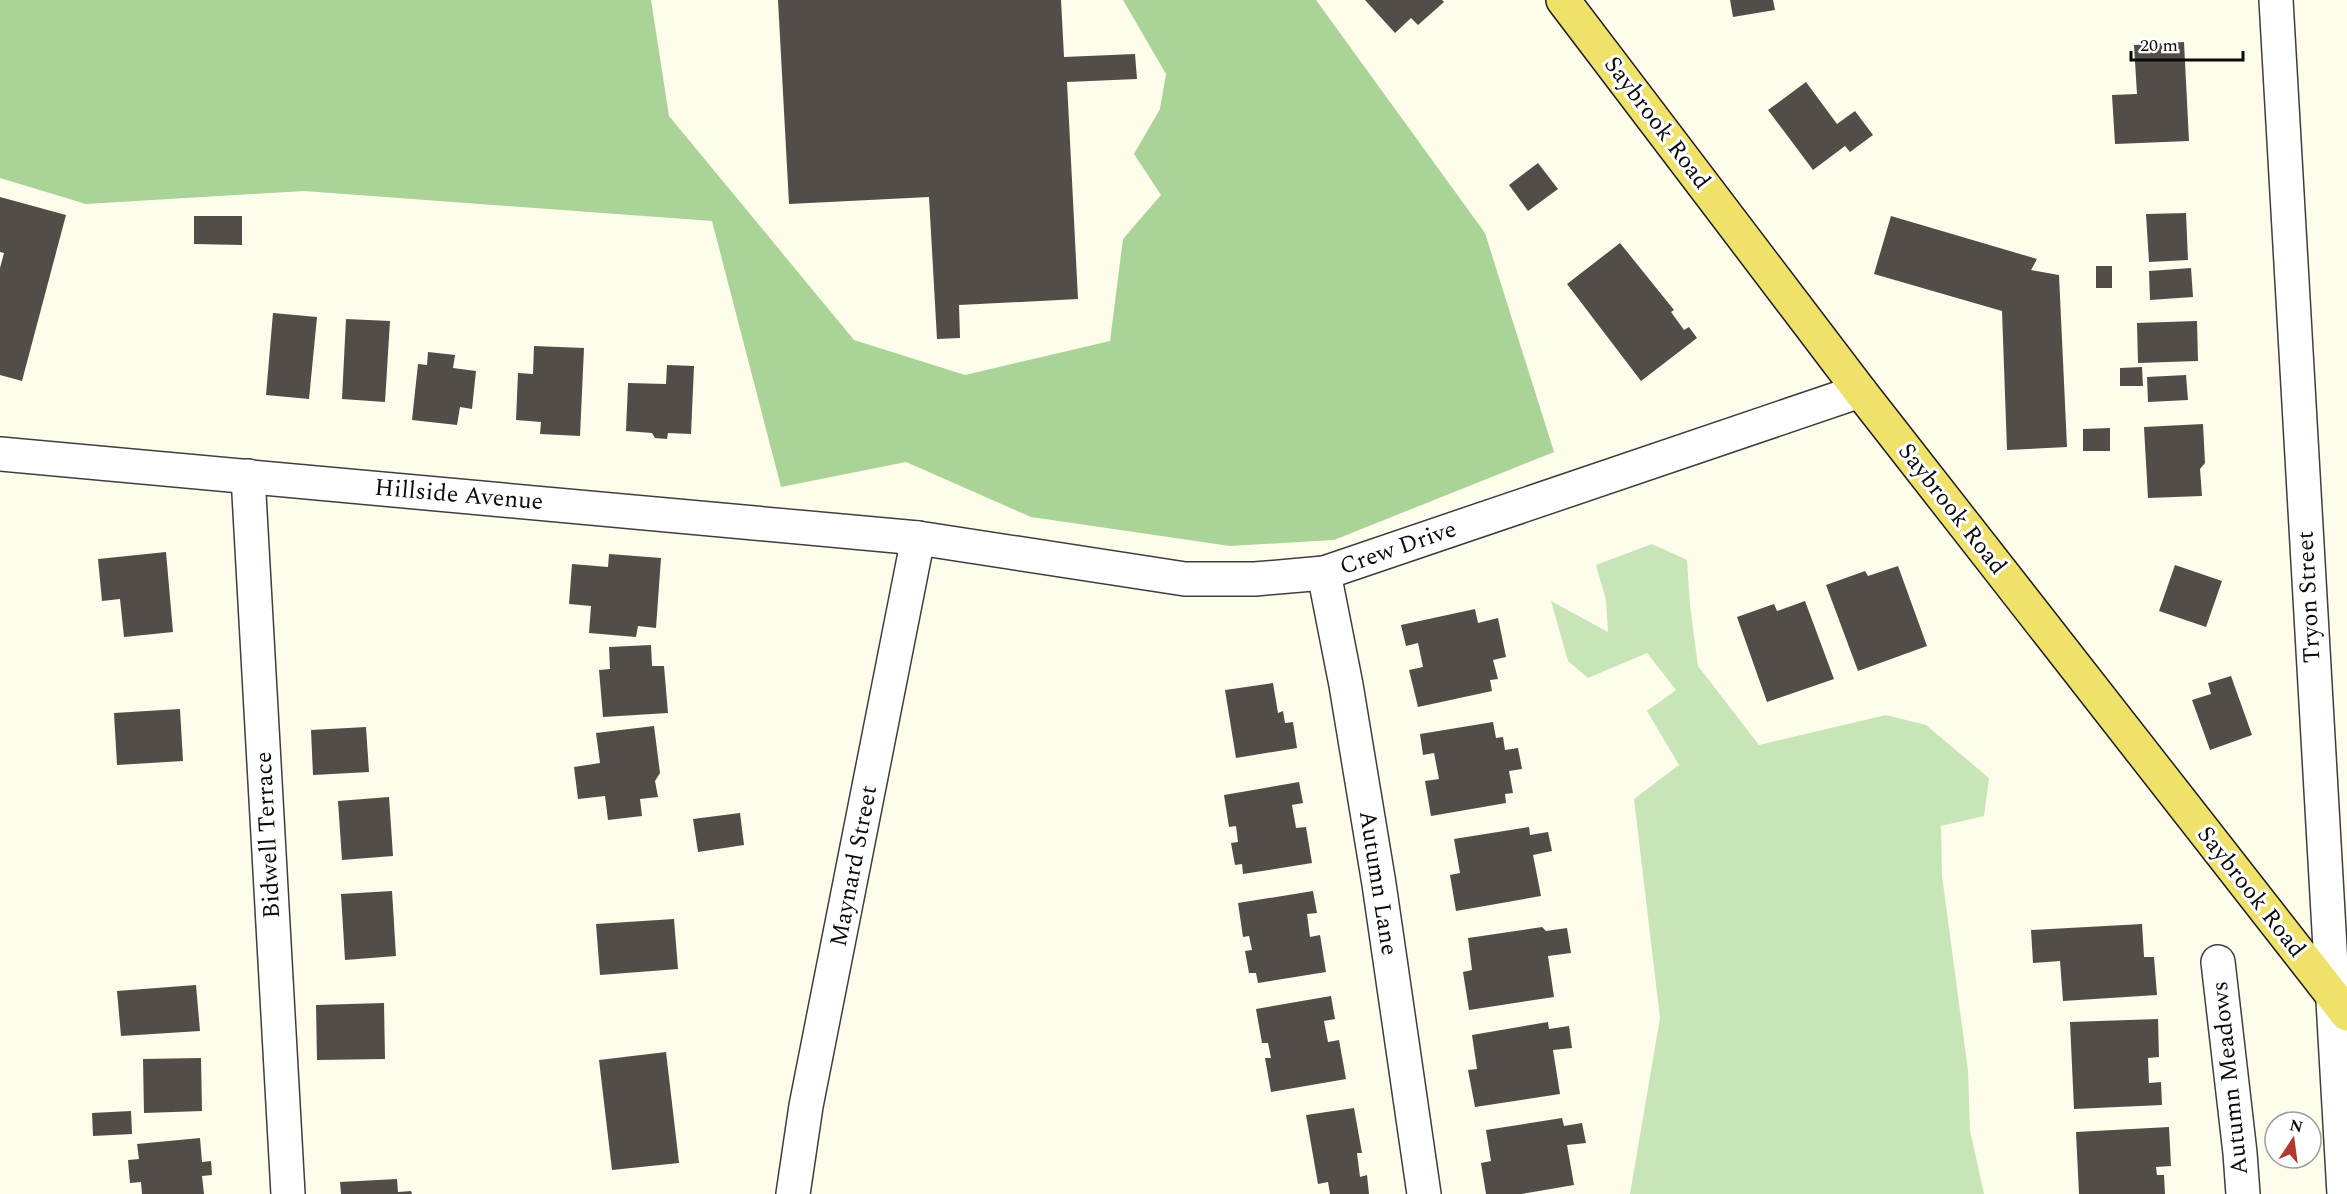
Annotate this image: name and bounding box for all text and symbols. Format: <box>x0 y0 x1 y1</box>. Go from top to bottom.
scale bar <box>2131 24 2244 62</box>
text: 20 m <box>2140 32 2178 59</box>
street label: Saybrook Road <box>1595 49 1719 197</box>
street label: Saybrook Road <box>1889 435 2015 583</box>
street label: Hillside Avenue <box>373 470 545 520</box>
street label: Crew Drive <box>1335 511 1461 585</box>
street label: Tryon Street <box>2288 530 2330 664</box>
street label: Bidwell Terrace <box>246 751 290 919</box>
street label: Maynard Street <box>821 782 887 950</box>
street label: Autumn Lane <box>1349 808 1407 958</box>
street label: Saybrook Road <box>2188 818 2314 966</box>
street label: Autumn Meadows <box>2202 979 2258 1177</box>
north arrow <box>2263 1110 2323 1170</box>
text: N <box>2287 1113 2305 1140</box>

